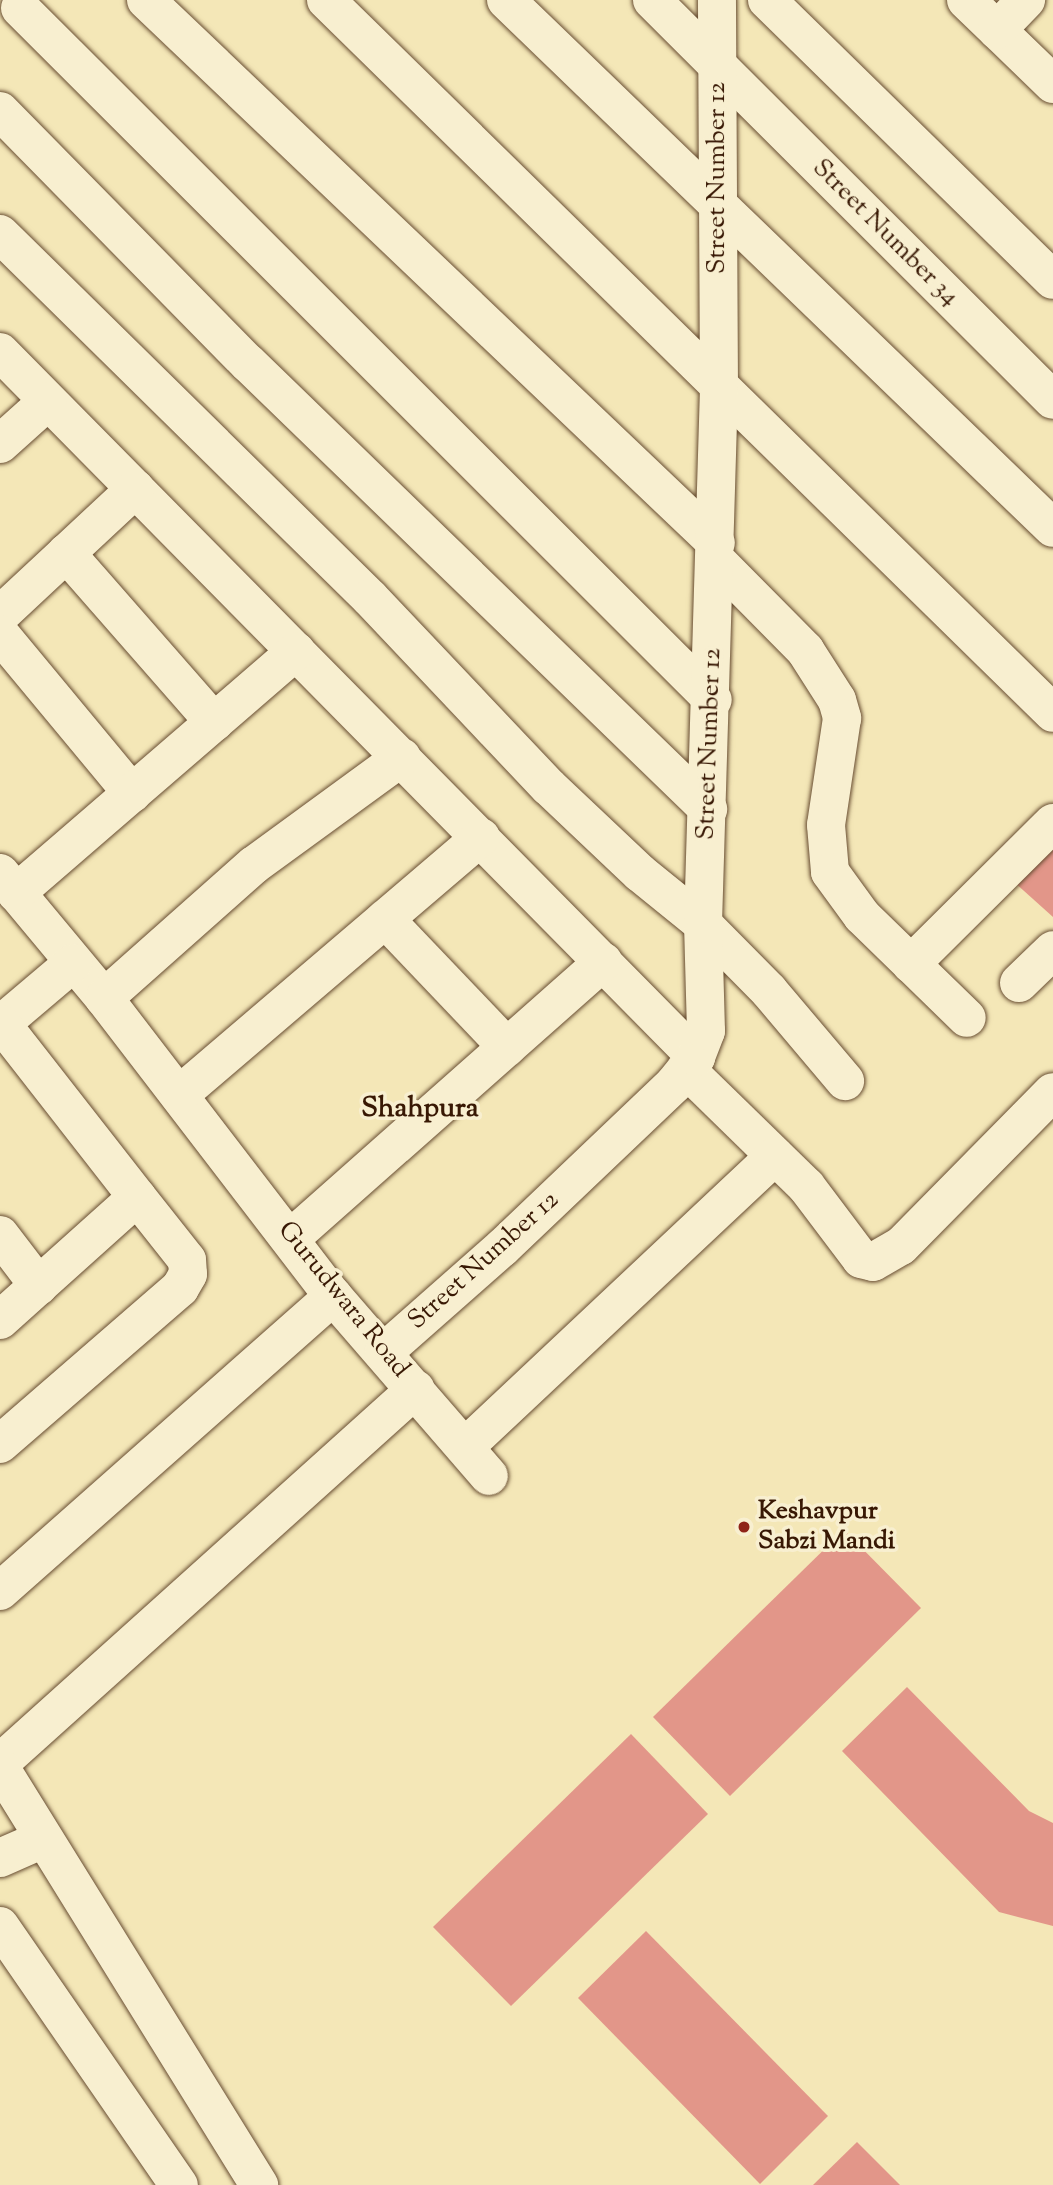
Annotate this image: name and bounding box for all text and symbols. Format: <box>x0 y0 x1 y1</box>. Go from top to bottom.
street label: Street Number 12 <box>702 82 734 274</box>
street label: Street Number 34 <box>805 153 965 313</box>
street label: Street Number 12 <box>691 647 729 841</box>
district label: Shahpura <box>361 1092 479 1126</box>
street label: Street Number 12 <box>402 1185 566 1337</box>
street label: Gurudwara Road <box>270 1216 416 1384</box>
place label: Keshavpur Sabzi Mandi <box>758 1496 895 1558</box>
marker: Keshavpur Sabzi Mandi <box>736 1519 752 1535</box>

